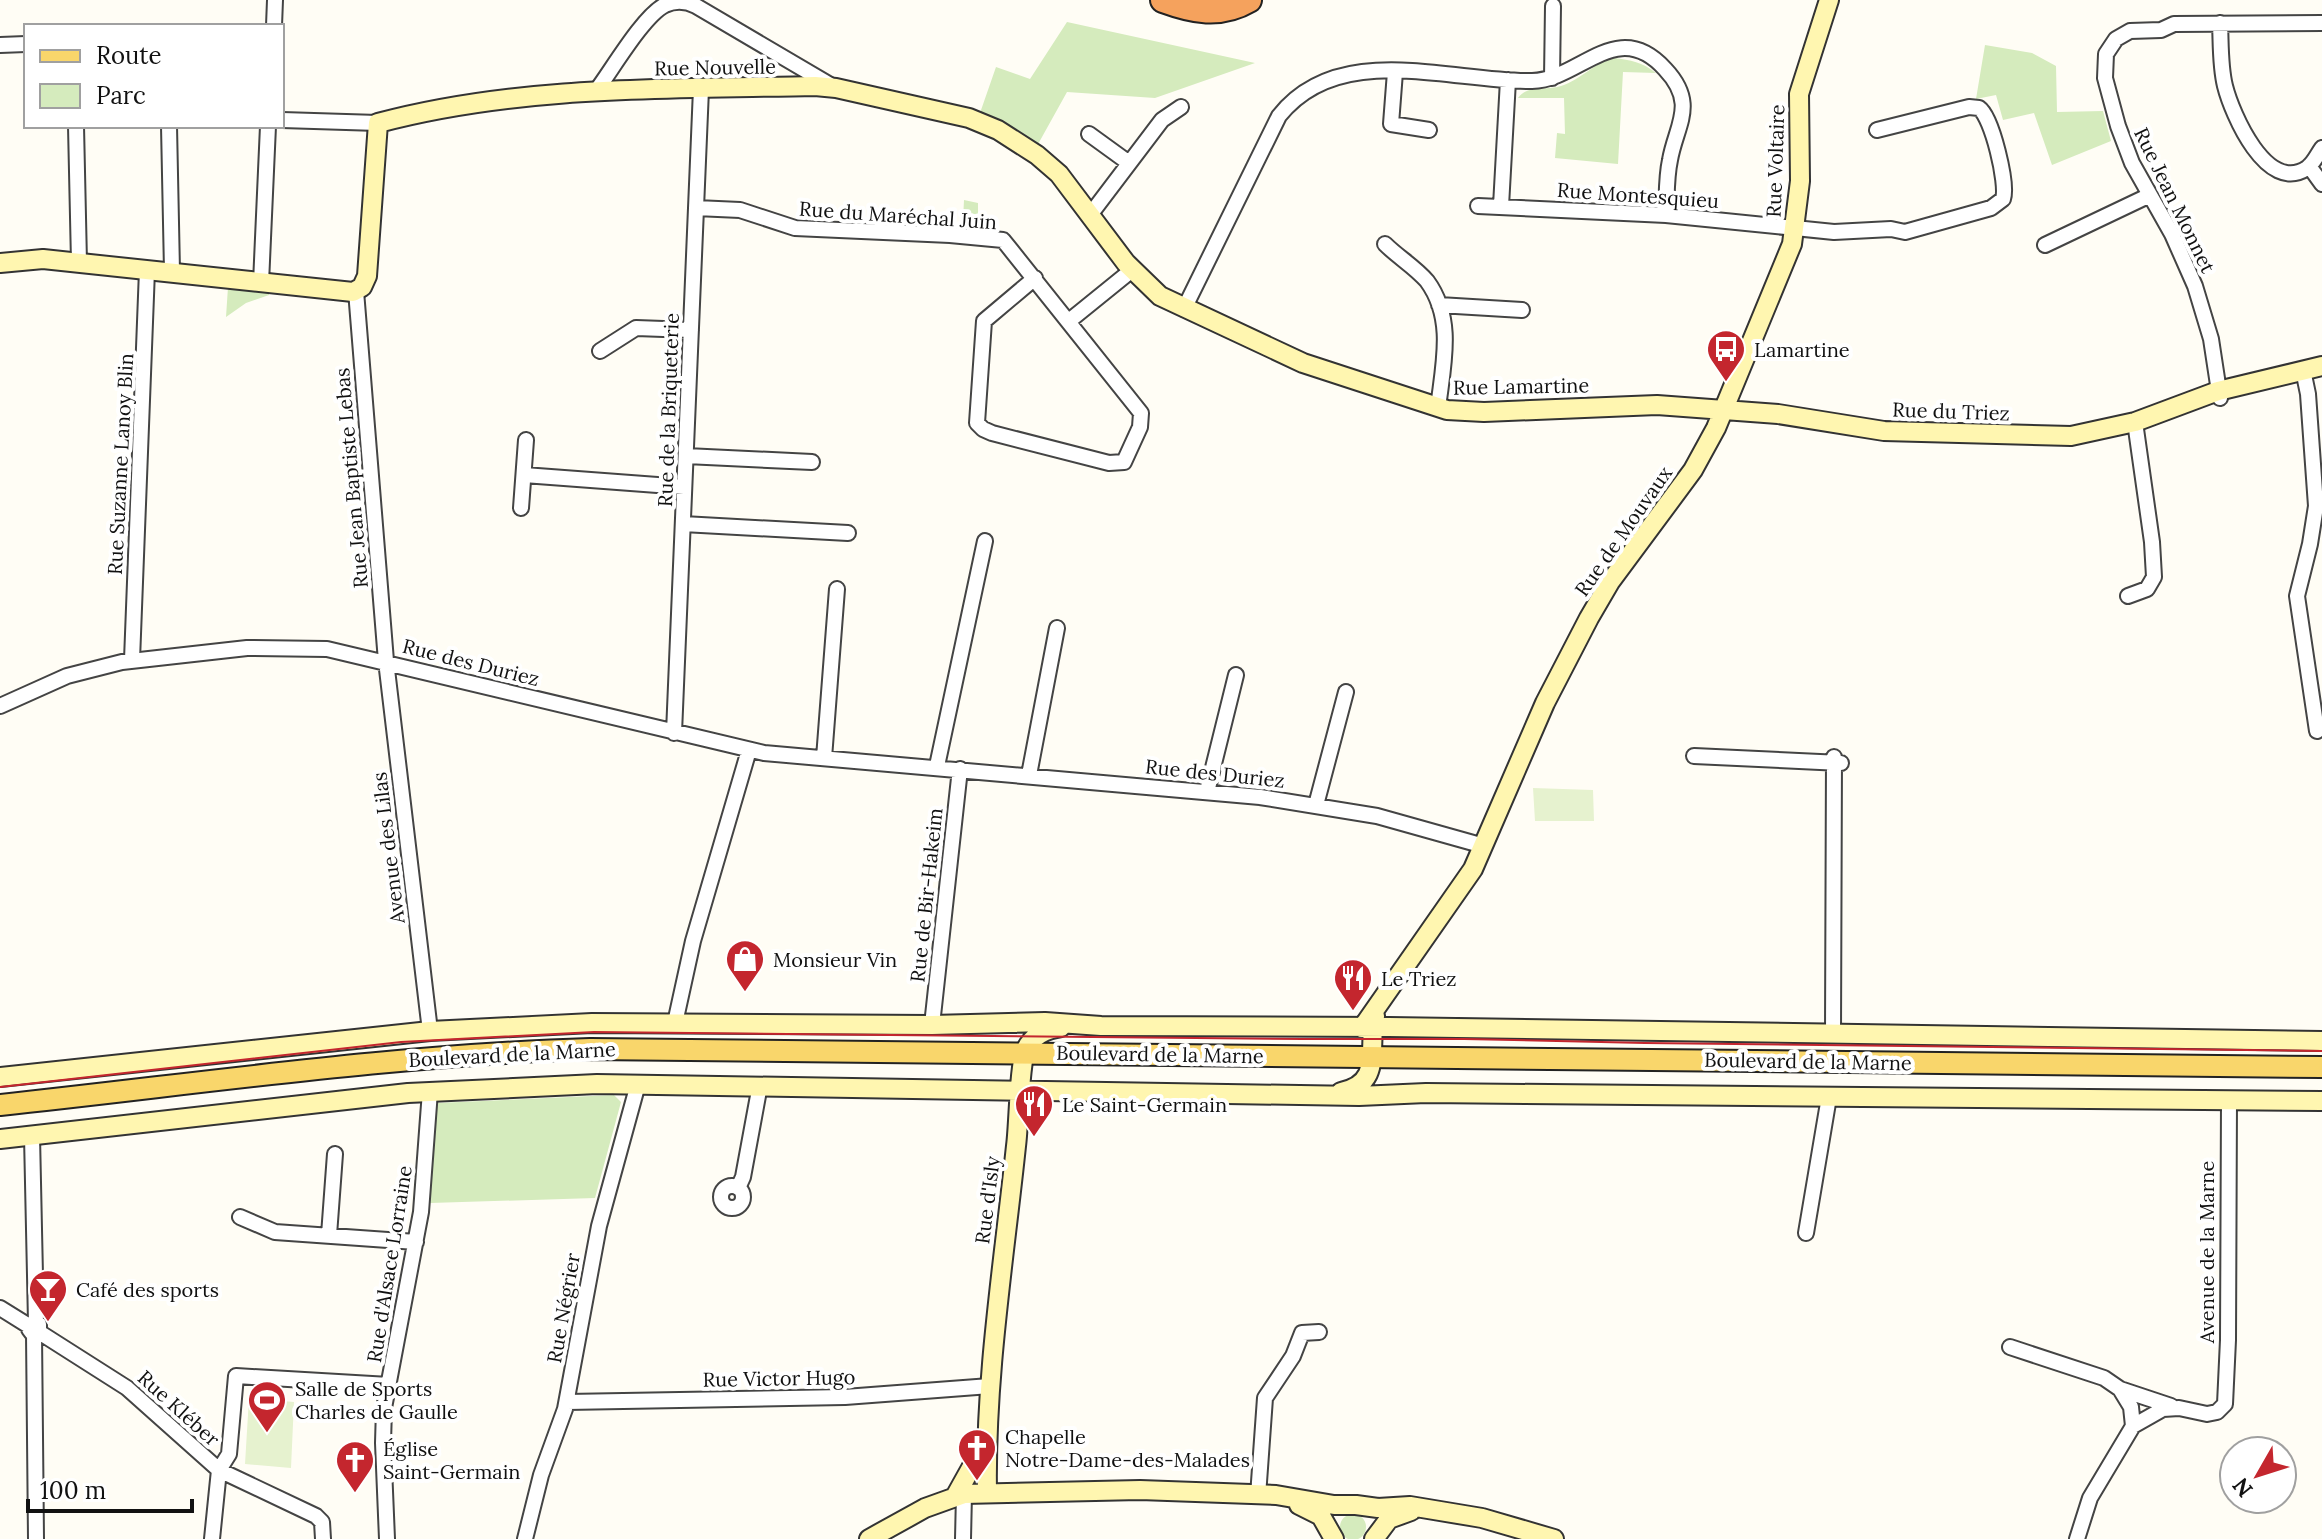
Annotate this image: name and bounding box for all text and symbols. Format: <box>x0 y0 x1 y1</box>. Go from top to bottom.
legend <box>24 24 284 128</box>
text: Route <box>96 40 162 71</box>
street label: Rue Nouvelle <box>654 53 776 81</box>
text: Parc <box>96 80 146 111</box>
street label: Rue Voltaire <box>1761 104 1789 218</box>
street label: Rue Jean Monnet <box>2129 123 2221 277</box>
street label: Rue Montesquieu <box>1556 177 1720 213</box>
street label: Rue du Maréchal Juin <box>798 196 998 234</box>
street label: Rue de la Briqueterie <box>652 312 684 507</box>
bus stop icon: Lamartine <box>1705 328 1747 383</box>
place label: Lamartine <box>1754 337 1850 362</box>
street label: Rue Suzanne Lanoy Blin <box>102 353 138 575</box>
street label: Rue Jean Baptiste Lebas <box>329 367 373 589</box>
street label: Rue Lamartine <box>1453 372 1589 400</box>
street label: Rue du Triez <box>1892 396 2010 426</box>
street label: Rue de Mouvaux <box>1569 461 1677 601</box>
street label: Rue des Duriez <box>400 633 542 691</box>
street label: Rue des Duriez <box>1144 753 1286 793</box>
street label: Avenue des Lilas <box>366 771 410 926</box>
street label: Rue de Bir-Hakeim <box>904 806 948 983</box>
shop icon: Monsieur Vin <box>724 938 766 993</box>
place label: Monsieur Vin <box>773 947 897 972</box>
restaurant icon: Le Triez <box>1332 957 1374 1012</box>
place label: Le Triez <box>1381 966 1457 991</box>
street label: Boulevard de la Marne <box>408 1036 616 1072</box>
street label: Boulevard de la Marne <box>1056 1040 1264 1068</box>
street label: Boulevard de la Marne <box>1704 1047 1912 1075</box>
restaurant icon: Le Saint-Germain <box>1013 1083 1055 1138</box>
place label: Le Saint-Germain <box>1062 1092 1227 1117</box>
street label: Rue d'Isly <box>969 1154 1005 1245</box>
street label: Avenue de la Marne <box>2194 1161 2219 1344</box>
street label: Rue d'Alsace Lorraine <box>361 1163 417 1364</box>
street label: Rue Négrier <box>541 1251 585 1365</box>
bar icon: Café des sports <box>27 1268 69 1323</box>
place label: Café des sports <box>76 1277 219 1302</box>
street label: Rue Victor Hugo <box>702 1364 856 1392</box>
street label: Rue Kléber <box>133 1365 225 1452</box>
place label: Salle de Sports Charles de Gaulle <box>295 1376 458 1424</box>
sports icon: Salle de Sports Charles de Gaulle <box>246 1379 288 1434</box>
place label: Chapelle Notre-Dame-des-Malades <box>1005 1424 1250 1472</box>
church icon: Chapelle Notre-Dame-des-Malades <box>956 1427 998 1482</box>
north arrow <box>2218 1435 2298 1515</box>
place label: Église Saint-Germain <box>383 1436 520 1484</box>
church icon: Église Saint-Germain <box>334 1439 376 1494</box>
scale bar <box>28 1463 192 1513</box>
text: N <box>2226 1472 2259 1503</box>
text: 100 m <box>40 1475 106 1506</box>

